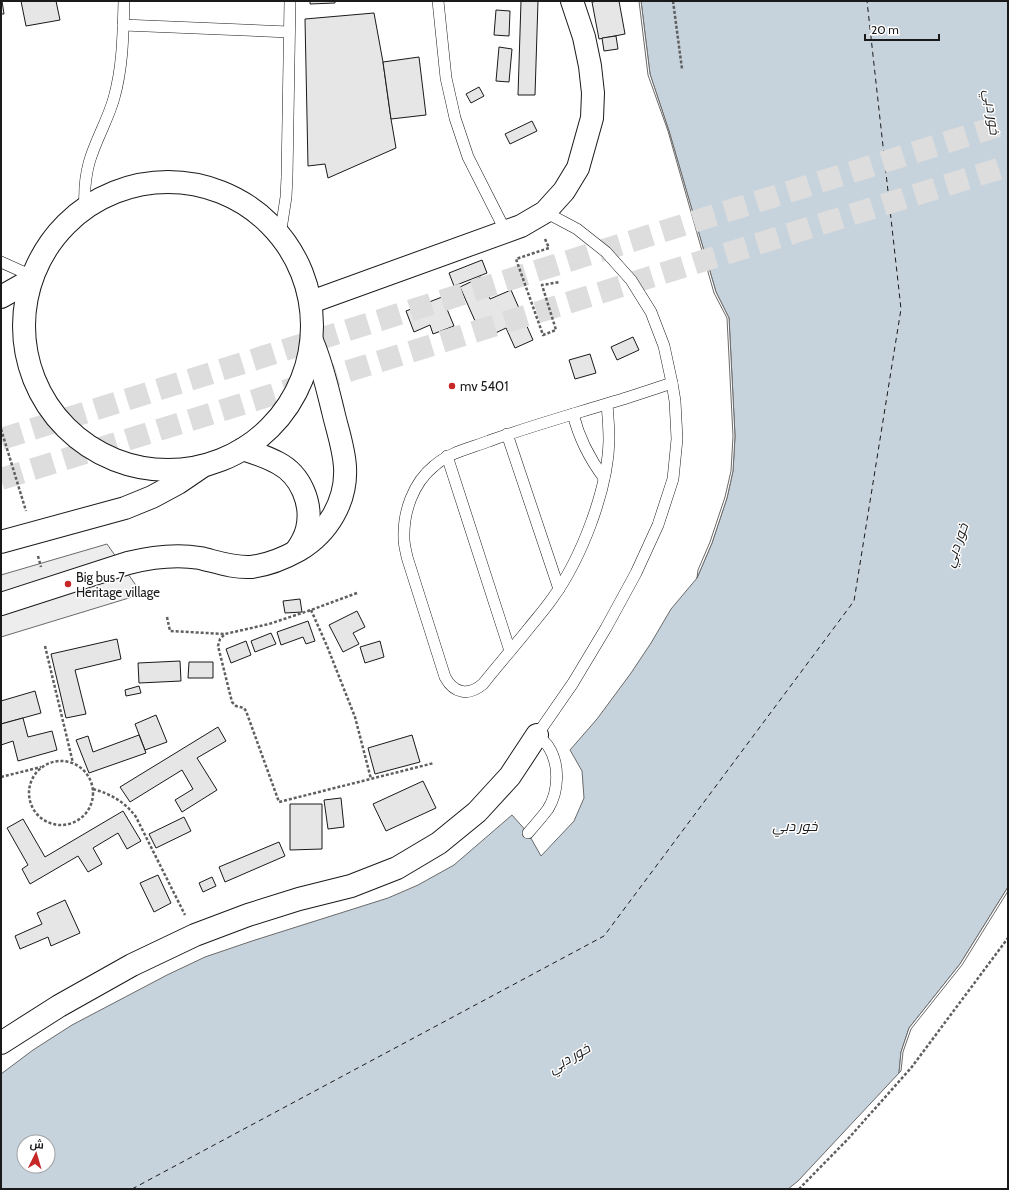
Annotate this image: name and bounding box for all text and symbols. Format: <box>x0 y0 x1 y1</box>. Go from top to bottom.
scale bar <box>865 16 939 42</box>
text: 20 m <box>871 22 899 37</box>
water label: خور دبي <box>977 88 1004 137</box>
place label: mv 5401 <box>460 378 508 394</box>
marker: mv 5401 <box>447 381 457 391</box>
water label: خور دبي <box>940 520 975 570</box>
place label: Big bus 7 Heritage village <box>76 569 160 600</box>
marker: Big bus 7 Heritage village <box>63 579 73 589</box>
water label: خور دبي <box>772 817 819 838</box>
water label: خور دبي <box>545 1038 596 1080</box>
north arrow <box>16 1134 56 1174</box>
text: ش <box>29 1136 45 1152</box>

